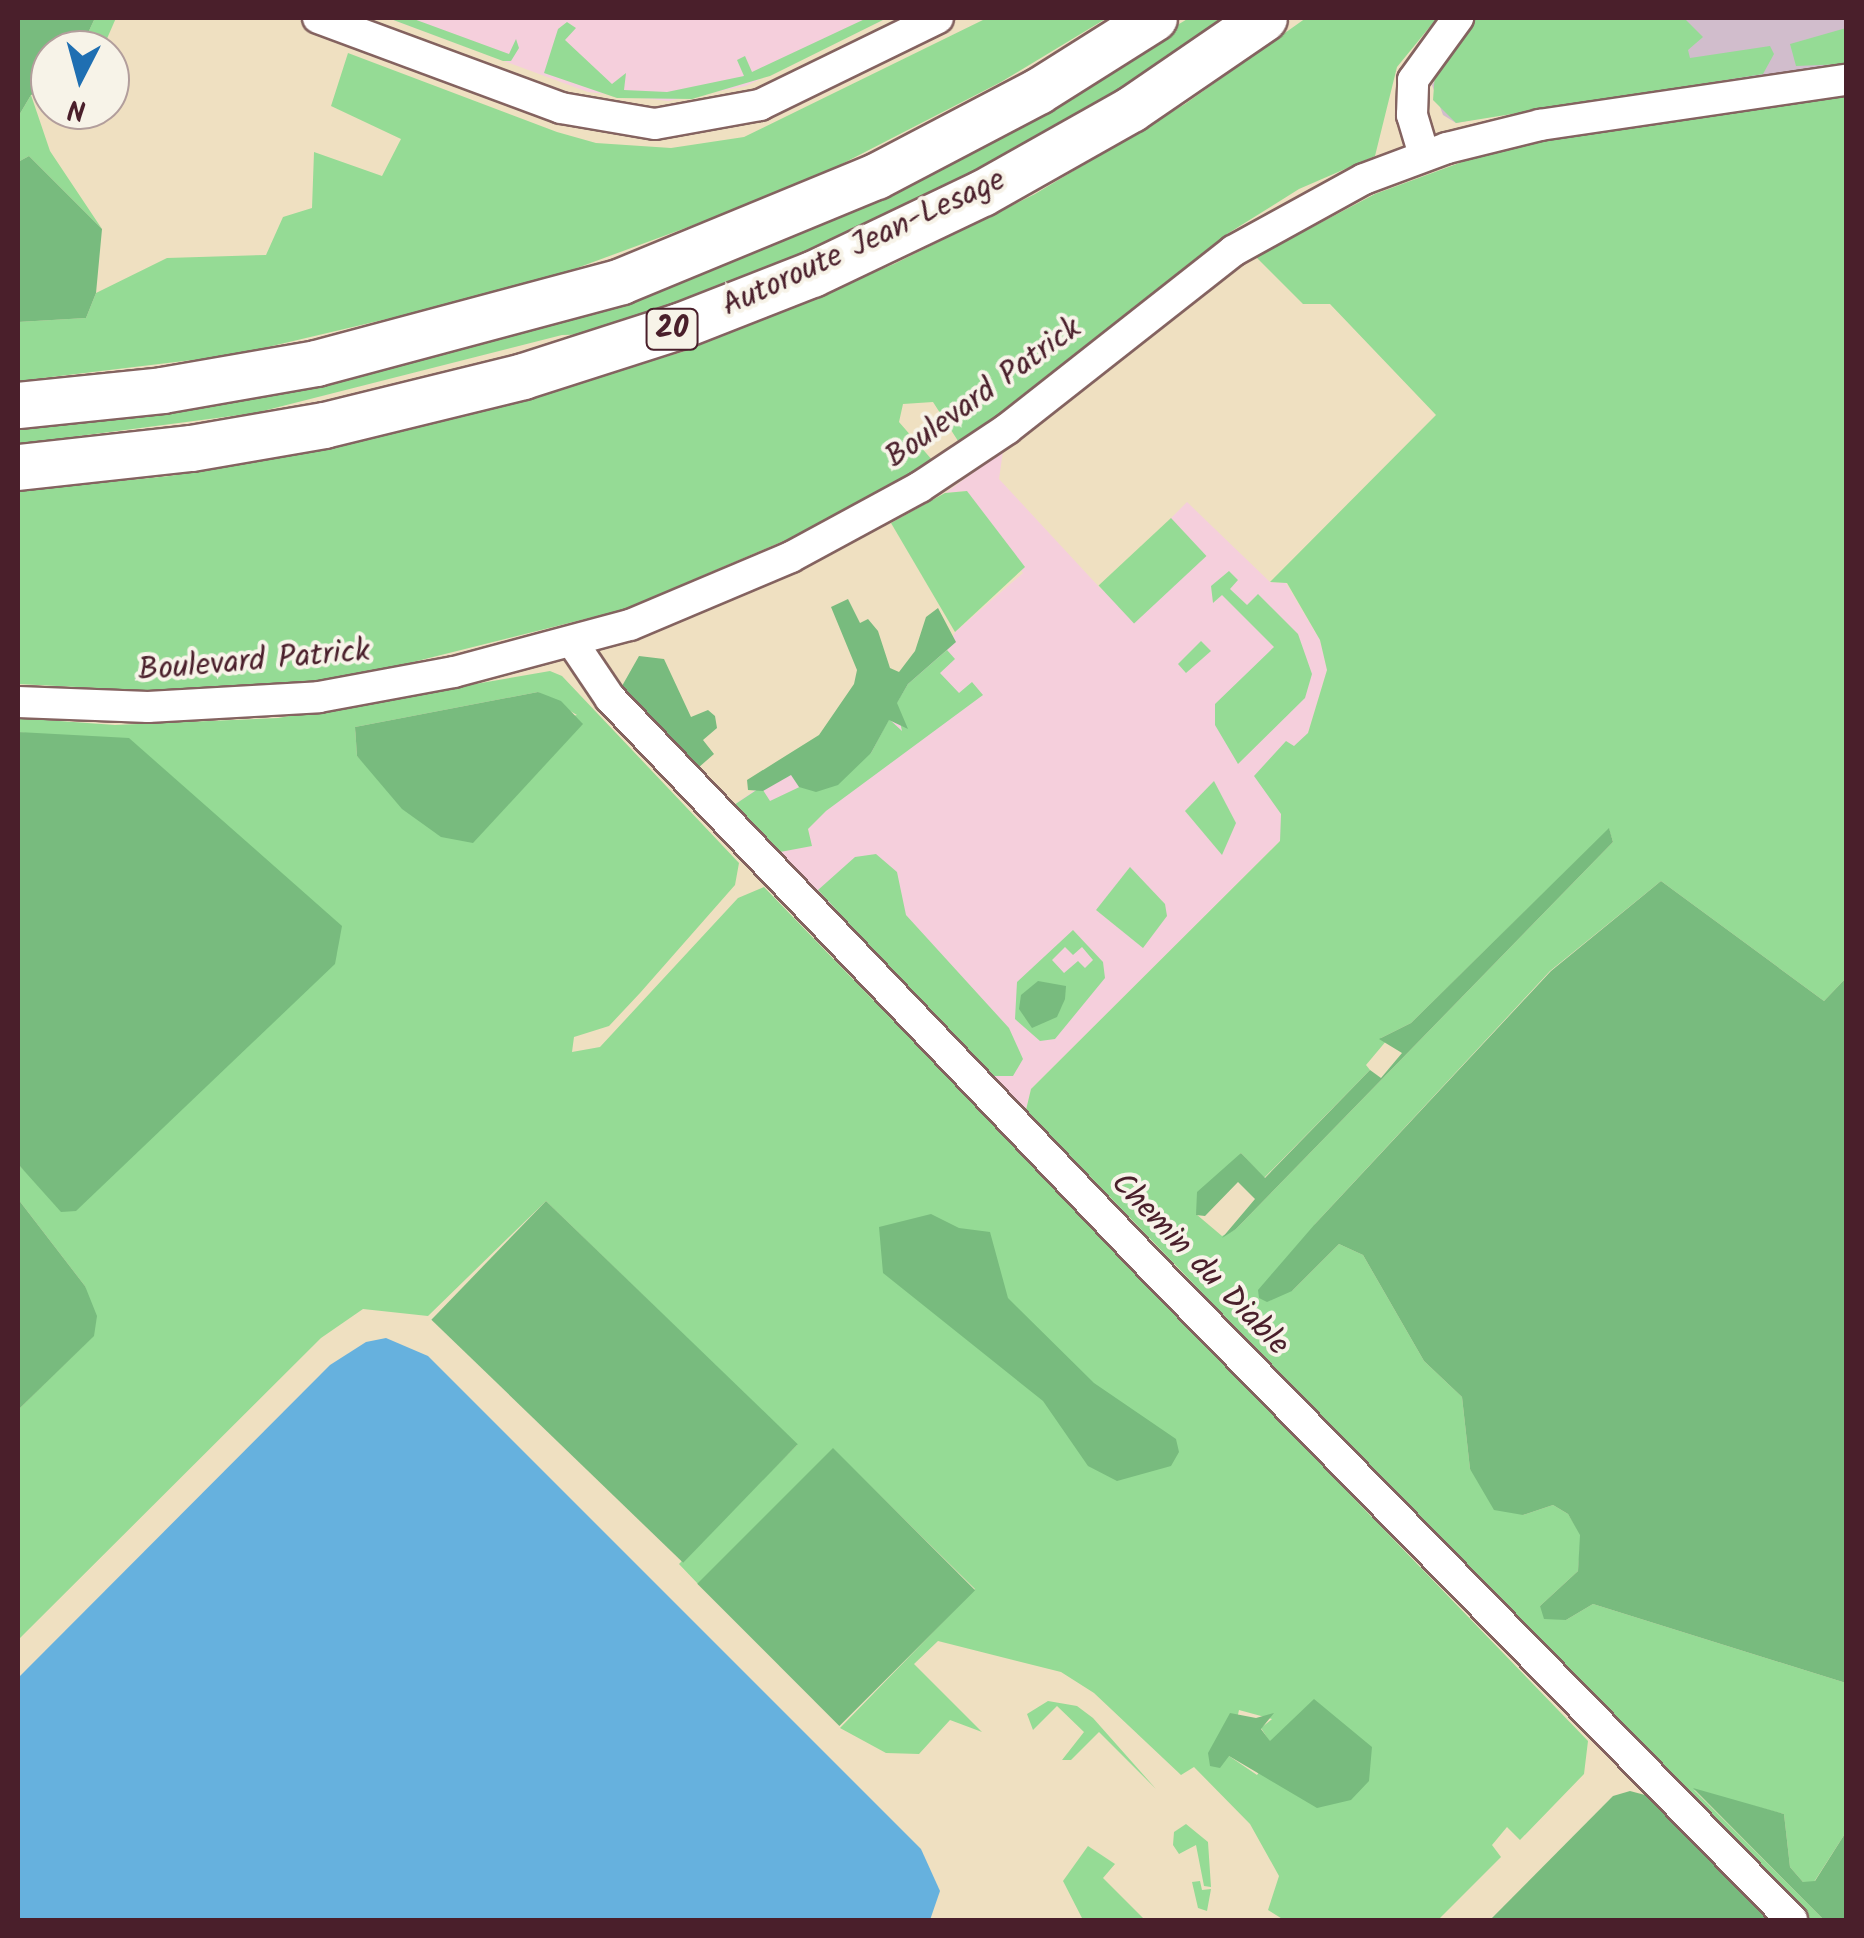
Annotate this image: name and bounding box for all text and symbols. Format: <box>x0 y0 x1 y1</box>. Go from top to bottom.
north arrow <box>30 30 130 130</box>
text: N <box>66 85 88 132</box>
street label: Autoroute Jean-Lesage <box>716 162 1012 326</box>
road number: 20 <box>644 304 700 354</box>
street label: Boulevard Patrick <box>879 310 1089 478</box>
street label: Boulevard Patrick <box>136 633 372 691</box>
street label: Chemin du Diable <box>1102 1165 1296 1365</box>

